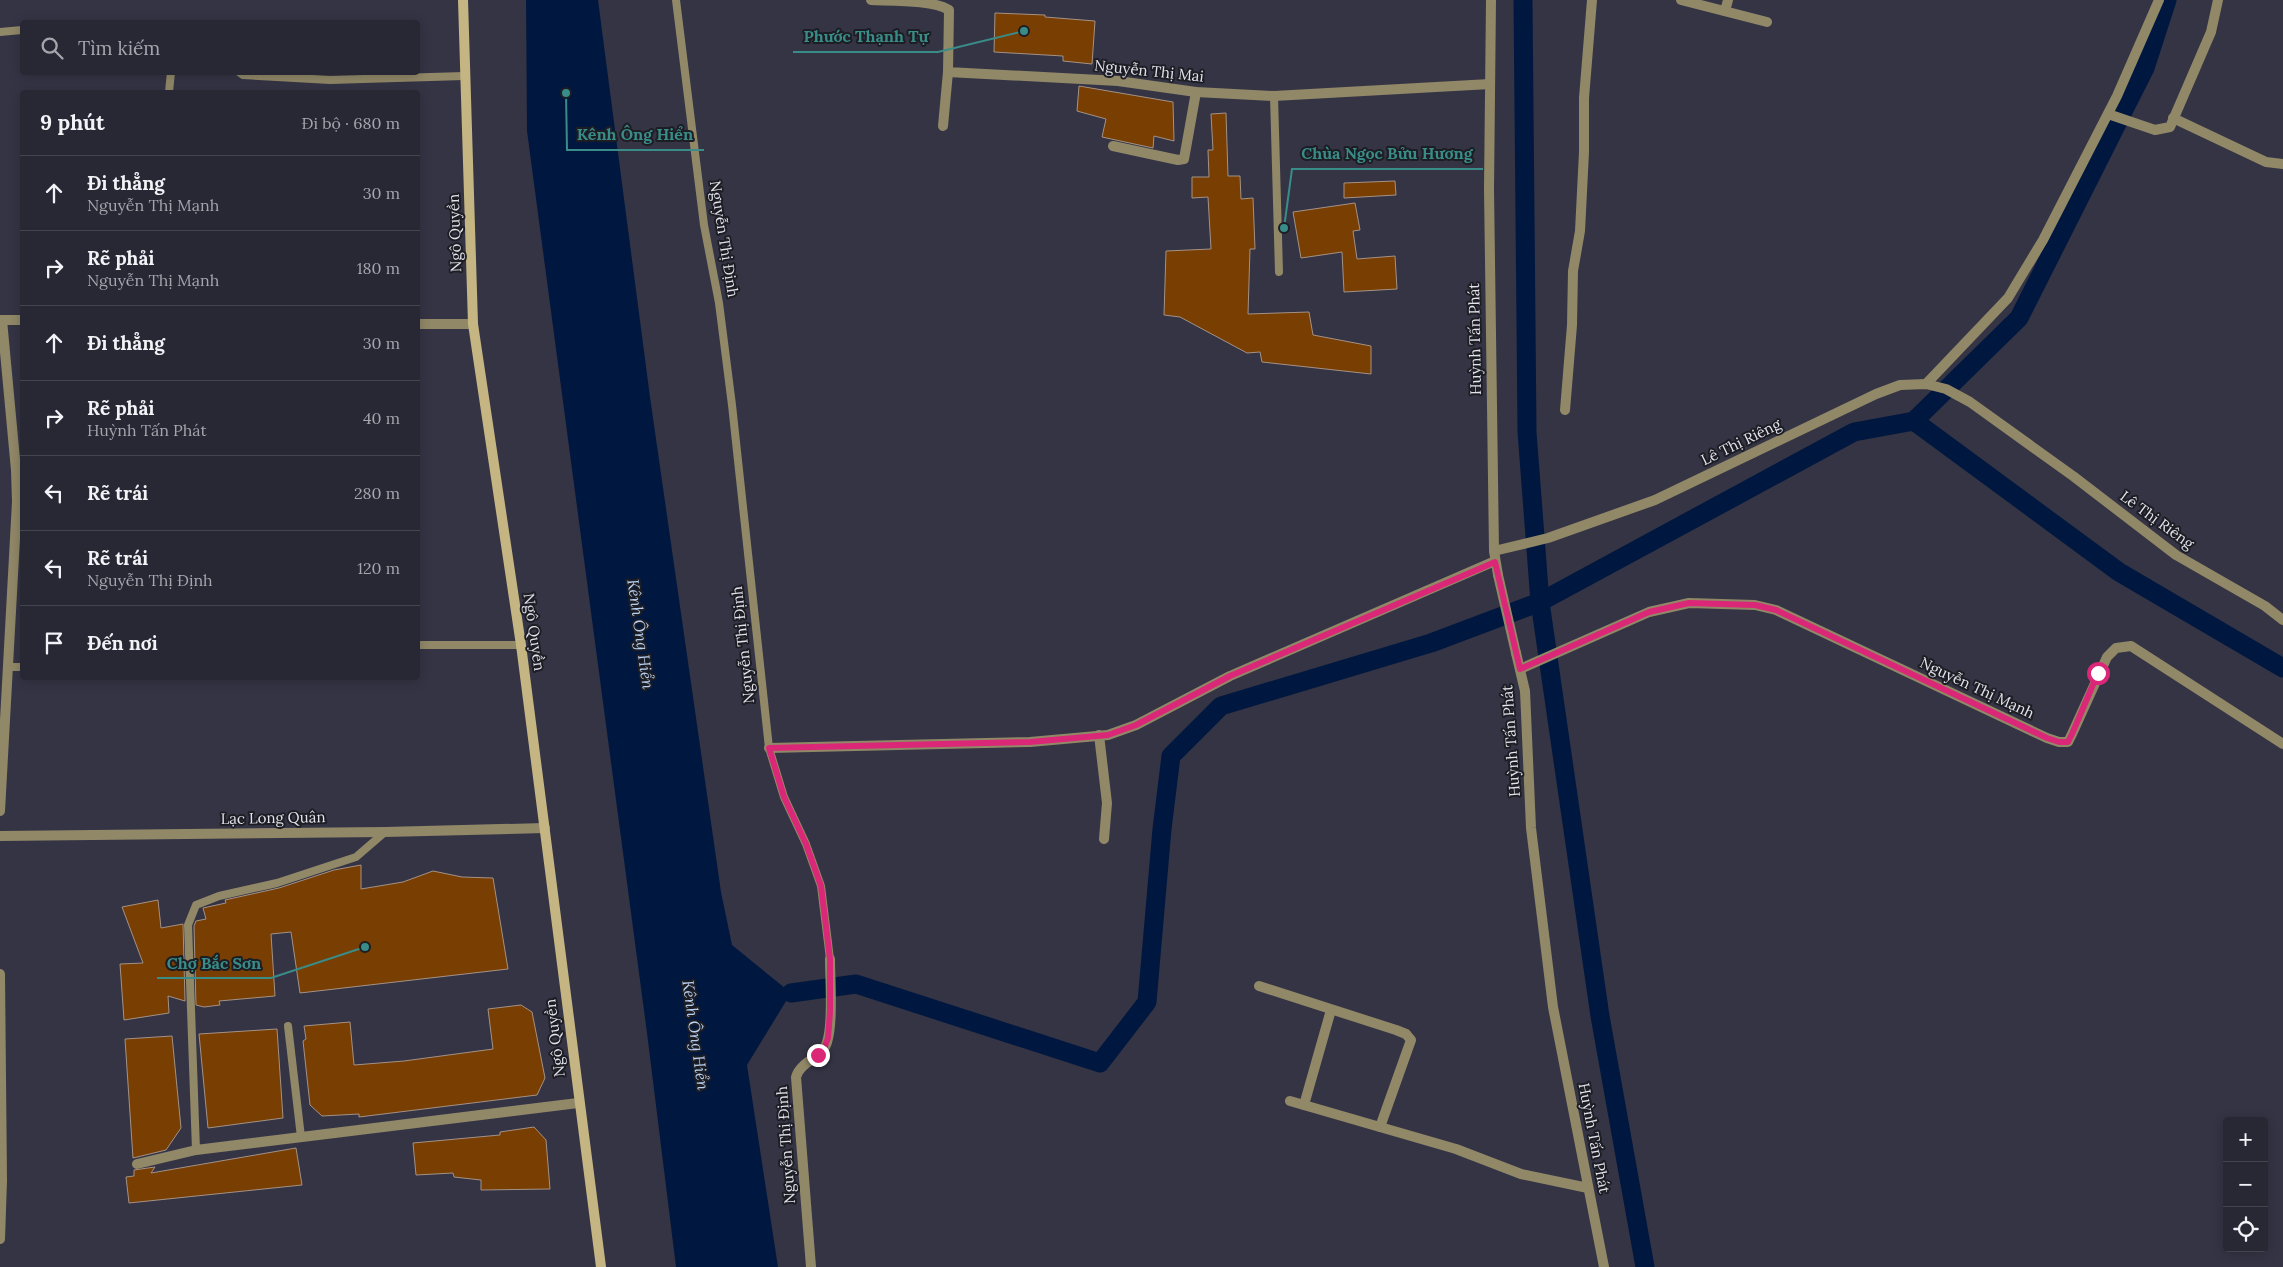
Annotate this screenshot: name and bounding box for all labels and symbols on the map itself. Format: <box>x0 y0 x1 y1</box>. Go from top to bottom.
callout: Phước Thạnh Tự <box>793 21 938 52</box>
text: Phước Thạnh Tự <box>804 26 930 46</box>
street label: Nguyễn Thị Mai <box>1093 55 1205 86</box>
callout: Kênh Ông Hiển <box>567 119 704 150</box>
text: Kênh Ông Hiển <box>577 124 693 144</box>
callout: Chùa Ngọc Bửu Hương <box>1292 138 1483 169</box>
text: Chùa Ngọc Bửu Hương <box>1301 143 1474 163</box>
street label: Nguyễn Thị Định <box>706 179 743 299</box>
street label: Ngô Quyền <box>444 194 465 272</box>
street label: Huỳnh Tấn Phát <box>1464 283 1485 395</box>
street label: Lê Thị Riêng <box>1698 414 1785 469</box>
street label: Lê Thị Riêng <box>2117 486 2199 553</box>
water label: Kênh Ông Hiển <box>623 578 659 690</box>
street label: Nguyễn Thị Định <box>727 585 758 705</box>
street label: Ngô Quyền <box>520 592 549 672</box>
street label: Nguyễn Thị Mạnh <box>1917 653 2037 722</box>
route start <box>2087 662 2110 685</box>
street label: Huỳnh Tấn Phát <box>1497 684 1524 798</box>
street label: Lạc Long Quân <box>220 807 326 828</box>
callout: Chợ Bắc Sơn <box>157 947 271 978</box>
text: Chợ Bắc Sơn <box>167 953 261 973</box>
water label: Kênh Ông Hiển <box>678 979 714 1091</box>
street label: Ngô Quyền <box>540 998 569 1078</box>
route end <box>807 1044 830 1067</box>
street label: Huỳnh Tấn Phát <box>1574 1081 1615 1195</box>
street label: Nguyễn Thị Định <box>772 1086 799 1204</box>

